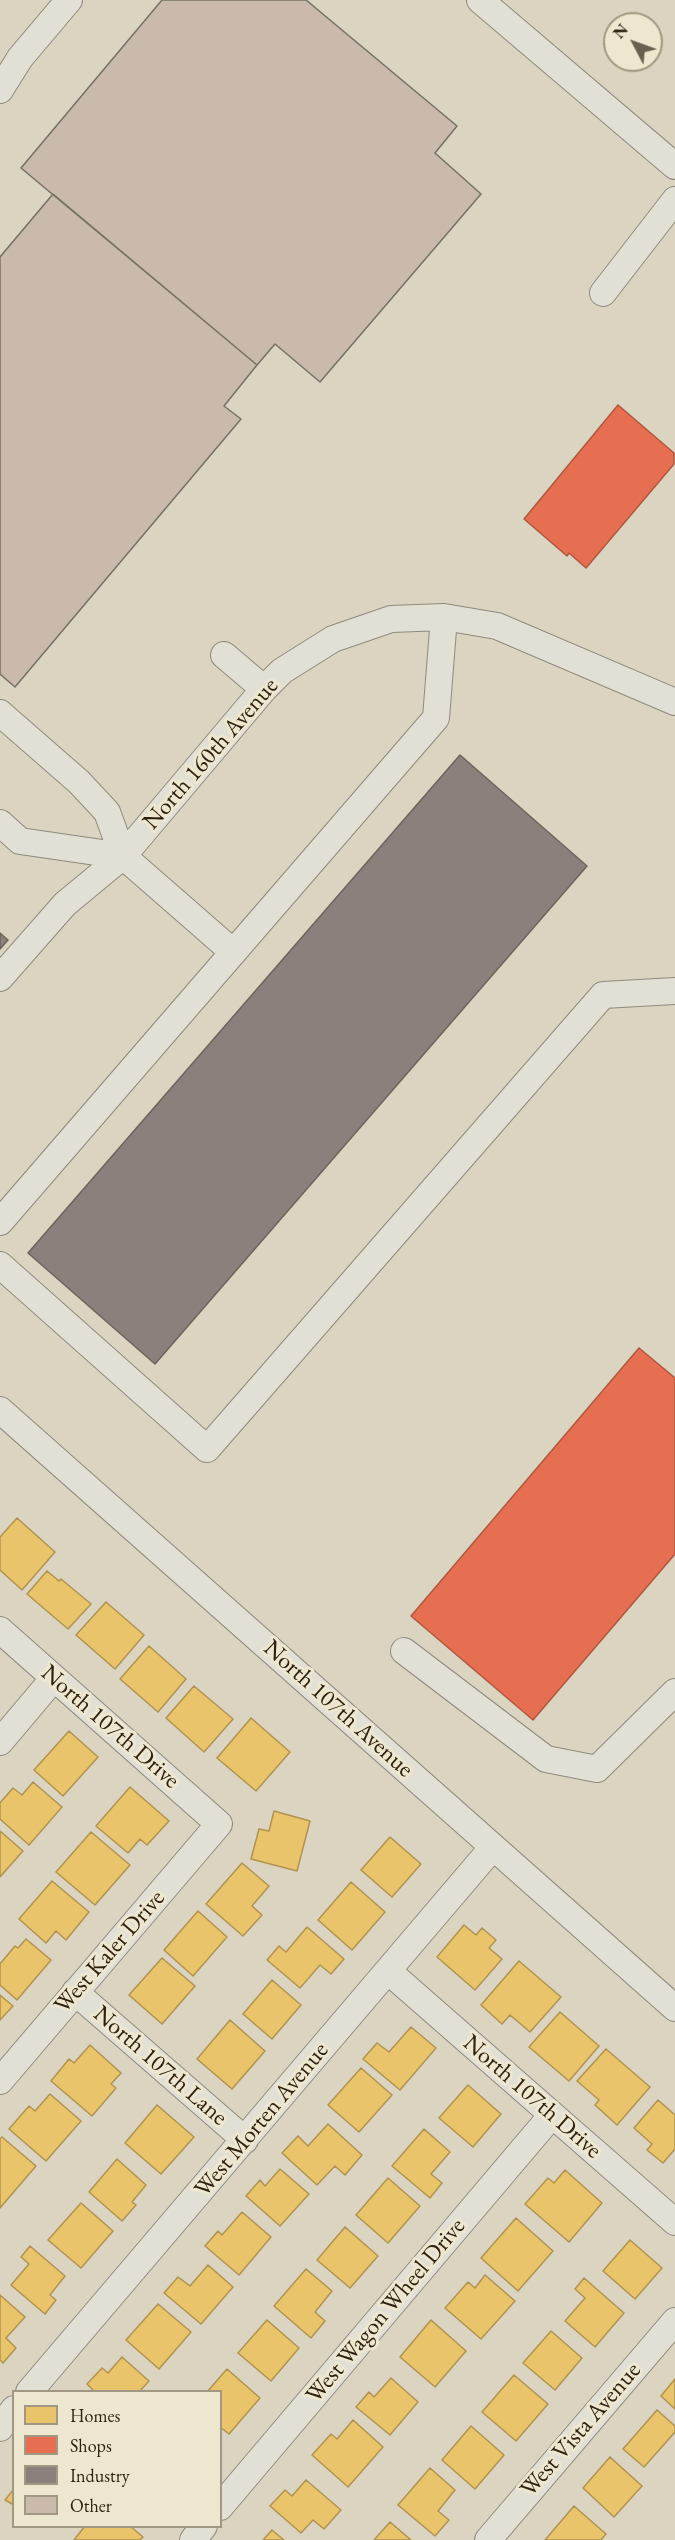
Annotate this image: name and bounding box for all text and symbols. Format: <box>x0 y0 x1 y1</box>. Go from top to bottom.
north arrow <box>603 12 663 72</box>
text: N <box>608 19 633 43</box>
street label: North 160th Avenue <box>137 672 285 836</box>
street label: North 107th Avenue <box>257 1634 419 1784</box>
street label: North 107th Drive <box>35 1659 185 1795</box>
street label: West Kaler Drive <box>49 1884 171 2020</box>
street label: North 107th Lane <box>87 2000 233 2132</box>
street label: North 107th Drive <box>457 2029 607 2165</box>
street label: West Morten Avenue <box>189 2037 335 2203</box>
street label: West Wagon Wheel Drive <box>300 2213 472 2409</box>
street label: West Vista Avenue <box>515 2357 647 2503</box>
legend <box>12 2390 222 2528</box>
text: Homes <box>70 2404 120 2427</box>
text: Shops <box>70 2434 112 2457</box>
text: Industry <box>70 2464 130 2487</box>
text: Other <box>70 2494 112 2517</box>

